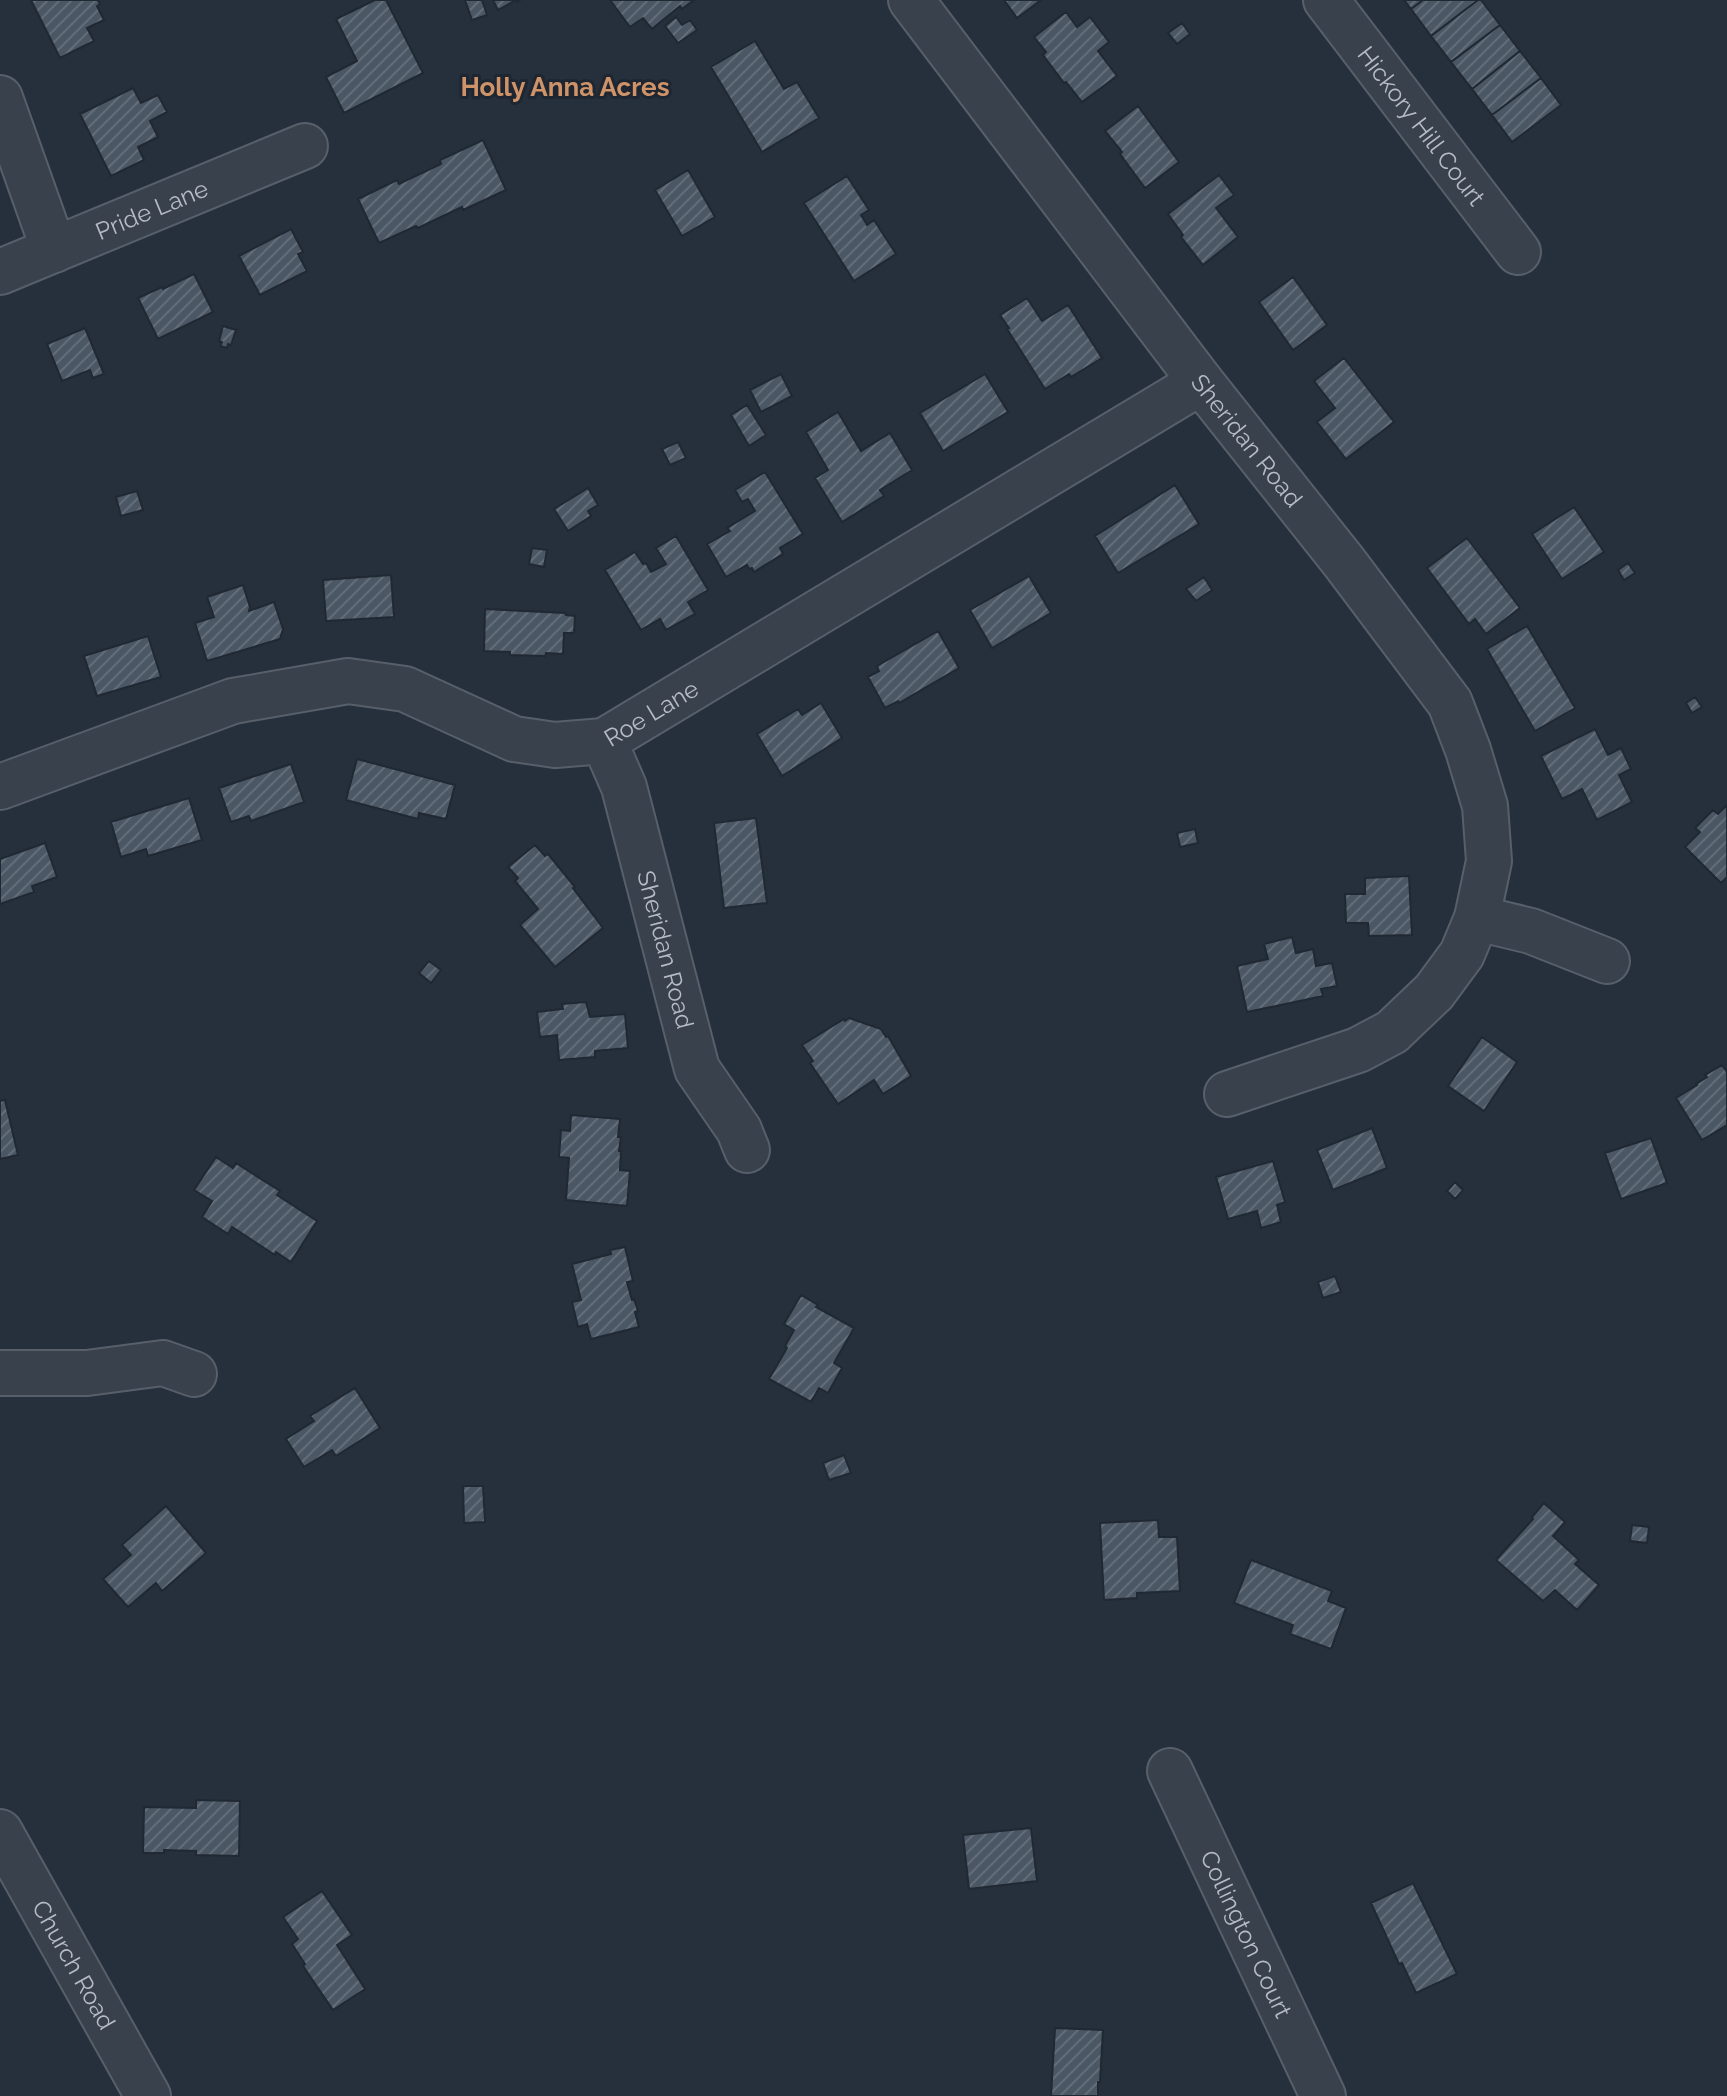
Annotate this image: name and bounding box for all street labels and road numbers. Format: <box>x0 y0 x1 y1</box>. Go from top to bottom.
street label: Hickory Hill Court <box>1352 40 1492 211</box>
street label: Pride Lane <box>91 173 212 245</box>
street label: Sheridan Road <box>1186 368 1309 513</box>
street label: Roe Lane <box>599 673 703 752</box>
street label: Sheridan Road <box>632 867 700 1032</box>
street label: Collington Court <box>1195 1846 1298 2022</box>
street label: Church Road <box>27 1895 122 2034</box>

